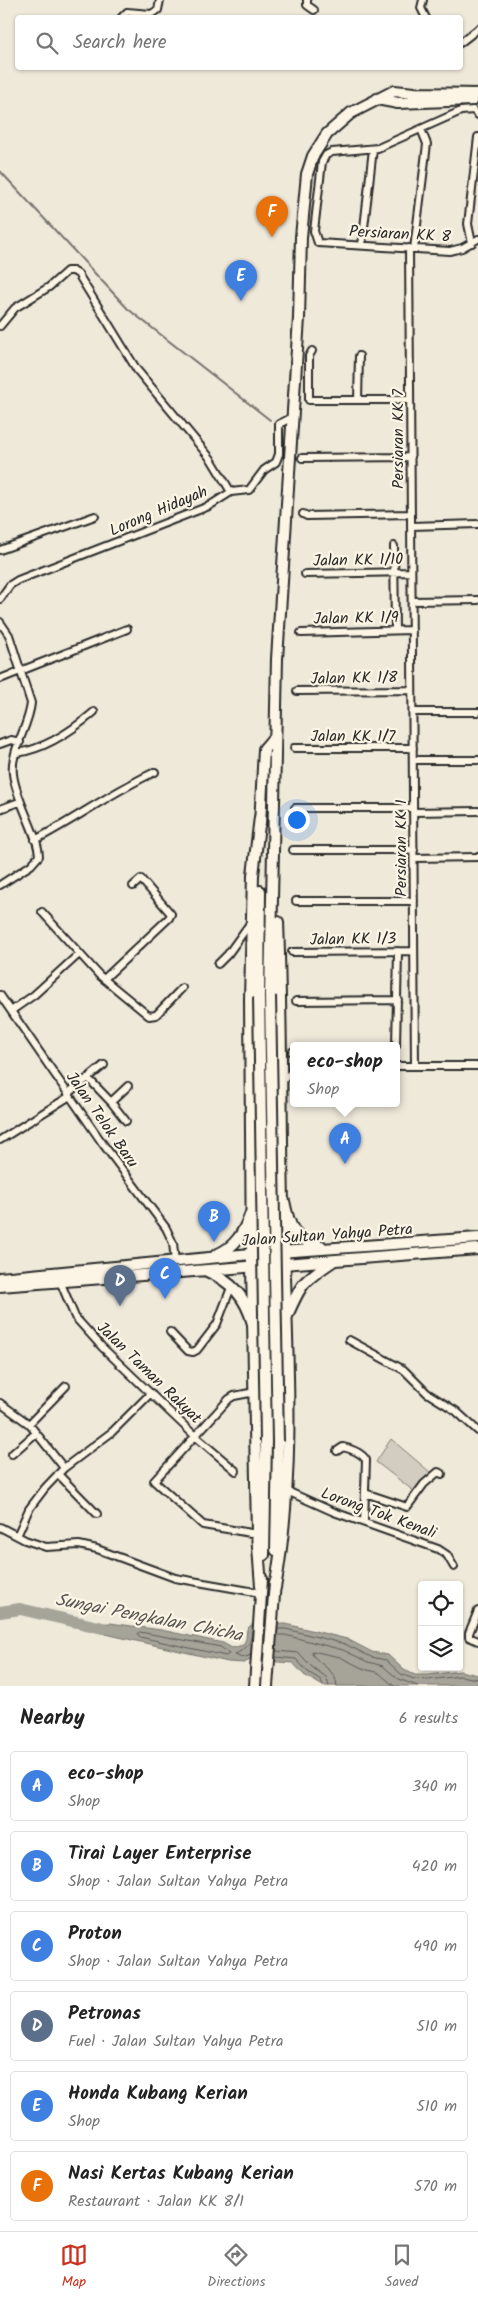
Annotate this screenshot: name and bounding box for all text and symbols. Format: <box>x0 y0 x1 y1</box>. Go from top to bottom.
search box <box>15 15 463 70</box>
text: Search here <box>73 28 167 58</box>
icon: search <box>33 29 61 57</box>
pin: F <box>256 196 288 237</box>
street label: Persiaran KK 8 <box>348 219 452 250</box>
pin: E <box>225 260 257 301</box>
street label: Persiaran KK 7 <box>386 388 411 489</box>
street label: Lorong Hidayah <box>106 479 212 543</box>
street label: Jalan KK 1/10 <box>313 547 403 574</box>
street label: Jalan KK 1/9 <box>313 605 399 632</box>
street label: Jalan KK 1/8 <box>310 665 398 692</box>
street label: Jalan KK 1/7 <box>311 724 396 749</box>
street label: Persiaran KK 1 <box>389 799 414 897</box>
your location <box>284 807 310 833</box>
street label: Jalan KK 1/3 <box>310 926 396 953</box>
popup <box>290 1042 400 1107</box>
text: eco-shop <box>307 1047 383 1077</box>
street label: Jalan Telok Baru <box>59 1066 145 1174</box>
text: Shop <box>307 1077 339 1102</box>
pin: A <box>329 1123 361 1164</box>
pin: B <box>198 1201 230 1242</box>
street label: Jalan Sultan Yahya Petra <box>241 1217 414 1254</box>
pin: C <box>149 1258 181 1299</box>
pin: D <box>104 1265 136 1306</box>
street label: Jalan Taman Rakyat <box>91 1316 208 1431</box>
street label: Lorong Tok Kenali <box>317 1481 441 1546</box>
map controls <box>418 1581 463 1671</box>
button: locate <box>418 1581 463 1626</box>
water label: Sungai Pengkalan Chicha <box>53 1586 246 1651</box>
button: layers <box>418 1626 463 1671</box>
text: Nearby <box>20 1702 85 1735</box>
text: 6 results <box>399 1706 458 1731</box>
text: eco-shop <box>68 1759 144 1789</box>
text: A <box>32 1774 42 1799</box>
text: 340 m <box>412 1774 457 1799</box>
text: Shop <box>68 1789 100 1814</box>
text: Tirai Layer Enterprise <box>68 1839 251 1869</box>
text: B <box>32 1854 42 1879</box>
text: 420 m <box>412 1854 457 1879</box>
text: Shop · Jalan Sultan Yahya Petra <box>68 1869 288 1894</box>
text: Proton <box>68 1919 122 1949</box>
text: C <box>32 1934 42 1959</box>
text: 490 m <box>413 1934 457 1959</box>
text: Shop · Jalan Sultan Yahya Petra <box>68 1949 288 1974</box>
text: Petronas <box>68 1999 141 2029</box>
text: D <box>32 2014 42 2039</box>
text: 510 m <box>416 2014 457 2039</box>
text: Fuel · Jalan Sultan Yahya Petra <box>68 2029 284 2054</box>
text: Honda Kubang Kerian <box>68 2079 248 2109</box>
text: E <box>33 2094 41 2119</box>
text: 510 m <box>416 2094 457 2119</box>
text: Shop <box>68 2109 100 2134</box>
text: Nasi Kertas Kubang Kerian <box>68 2159 294 2189</box>
text: F <box>33 2174 41 2199</box>
text: 570 m <box>414 2174 457 2199</box>
text: Restaurant · Jalan KK 8/1 <box>68 2189 244 2214</box>
tab: Map <box>60 2241 88 2293</box>
tab: Directions <box>207 2241 265 2293</box>
tab: Saved <box>385 2241 418 2293</box>

